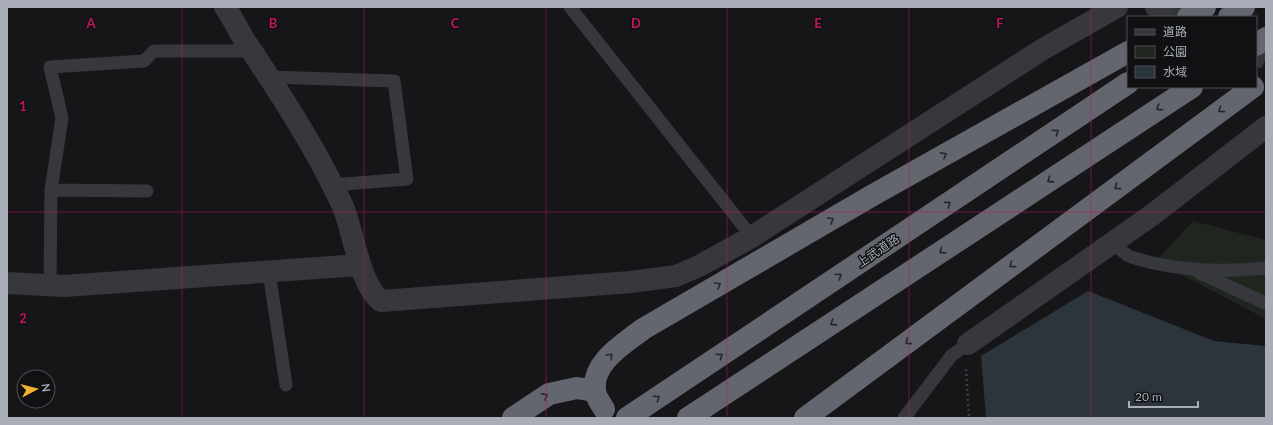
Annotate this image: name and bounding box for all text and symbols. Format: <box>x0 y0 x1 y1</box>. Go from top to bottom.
text: A <box>85 15 96 31</box>
text: B <box>269 15 278 31</box>
text: C <box>451 15 460 31</box>
text: D <box>631 15 641 31</box>
text: E <box>814 15 822 31</box>
text: F <box>996 15 1004 31</box>
legend <box>1127 16 1257 88</box>
text: 道路 <box>1163 24 1187 39</box>
text: 公園 <box>1163 44 1187 59</box>
text: 水域 <box>1163 64 1187 79</box>
text: 1 <box>19 98 27 114</box>
one-way arrow <box>1156 104 1163 111</box>
one-way arrow <box>1219 105 1226 112</box>
one-way arrow <box>1051 130 1058 137</box>
one-way arrow <box>939 153 947 160</box>
one-way arrow <box>1047 175 1054 183</box>
one-way arrow <box>1114 182 1121 189</box>
one-way arrow <box>943 202 950 209</box>
one-way arrow <box>826 217 834 224</box>
street label: 上武道路 <box>854 231 902 270</box>
one-way arrow <box>939 246 946 253</box>
one-way arrow <box>1010 260 1017 267</box>
one-way arrow <box>835 274 842 281</box>
one-way arrow <box>714 282 721 289</box>
text: 2 <box>19 310 27 326</box>
one-way arrow <box>830 318 837 325</box>
one-way arrow <box>905 337 912 344</box>
one-way arrow <box>605 353 613 361</box>
one-way arrow <box>716 353 723 361</box>
north arrow <box>16 369 56 409</box>
text: N <box>39 383 53 393</box>
scale bar <box>1129 383 1198 409</box>
text: 20 m <box>1135 389 1162 404</box>
one-way arrow <box>541 394 549 401</box>
one-way arrow <box>653 395 660 403</box>

